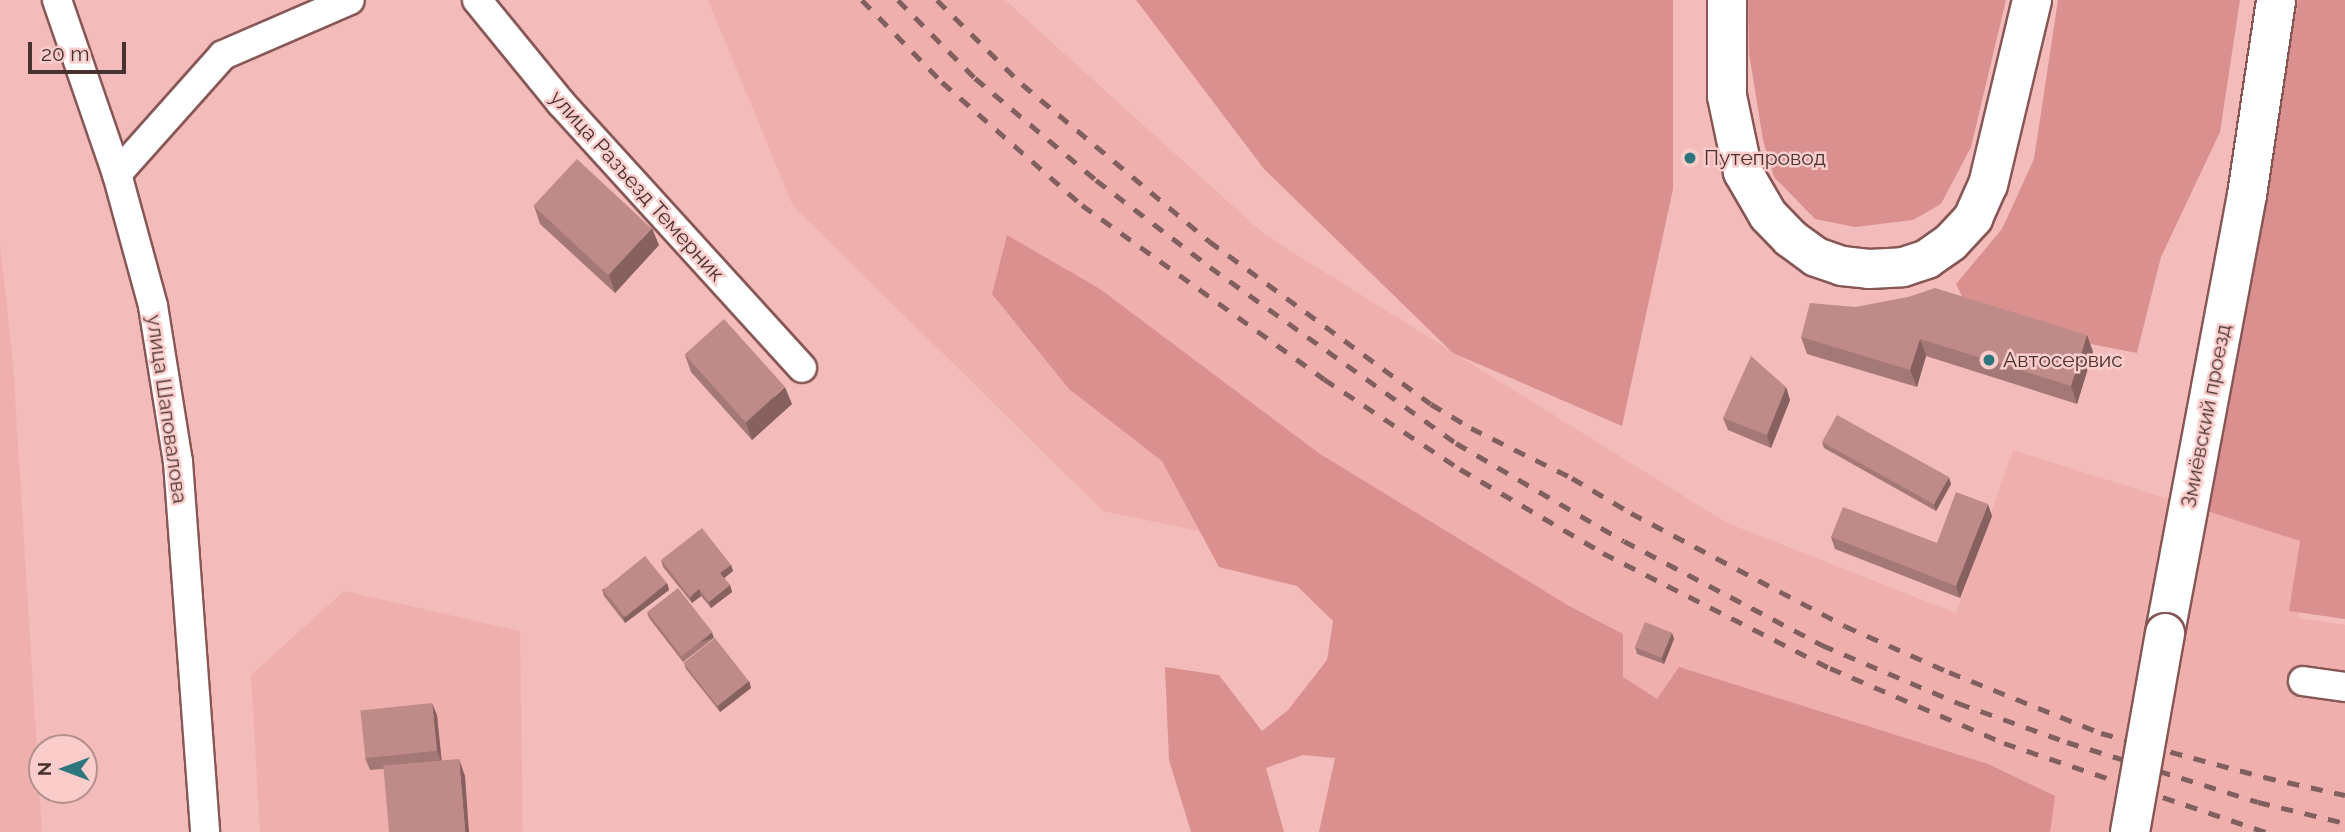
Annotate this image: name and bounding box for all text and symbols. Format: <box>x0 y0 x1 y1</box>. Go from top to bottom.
scale bar <box>32 28 130 72</box>
text: 20 m <box>41 41 89 66</box>
street label: улица Разъезд Темерник <box>544 85 730 287</box>
place label: Путепровод <box>1704 145 1826 171</box>
marker: Путепровод <box>1682 150 1698 166</box>
street label: улица Шаповалова <box>141 313 193 505</box>
street label: Змиёвский проезд <box>2176 322 2236 510</box>
place label: Автосервис <box>2003 347 2123 373</box>
marker: Автосервис <box>1981 352 1997 368</box>
north arrow <box>28 734 98 804</box>
text: N <box>33 762 55 776</box>

